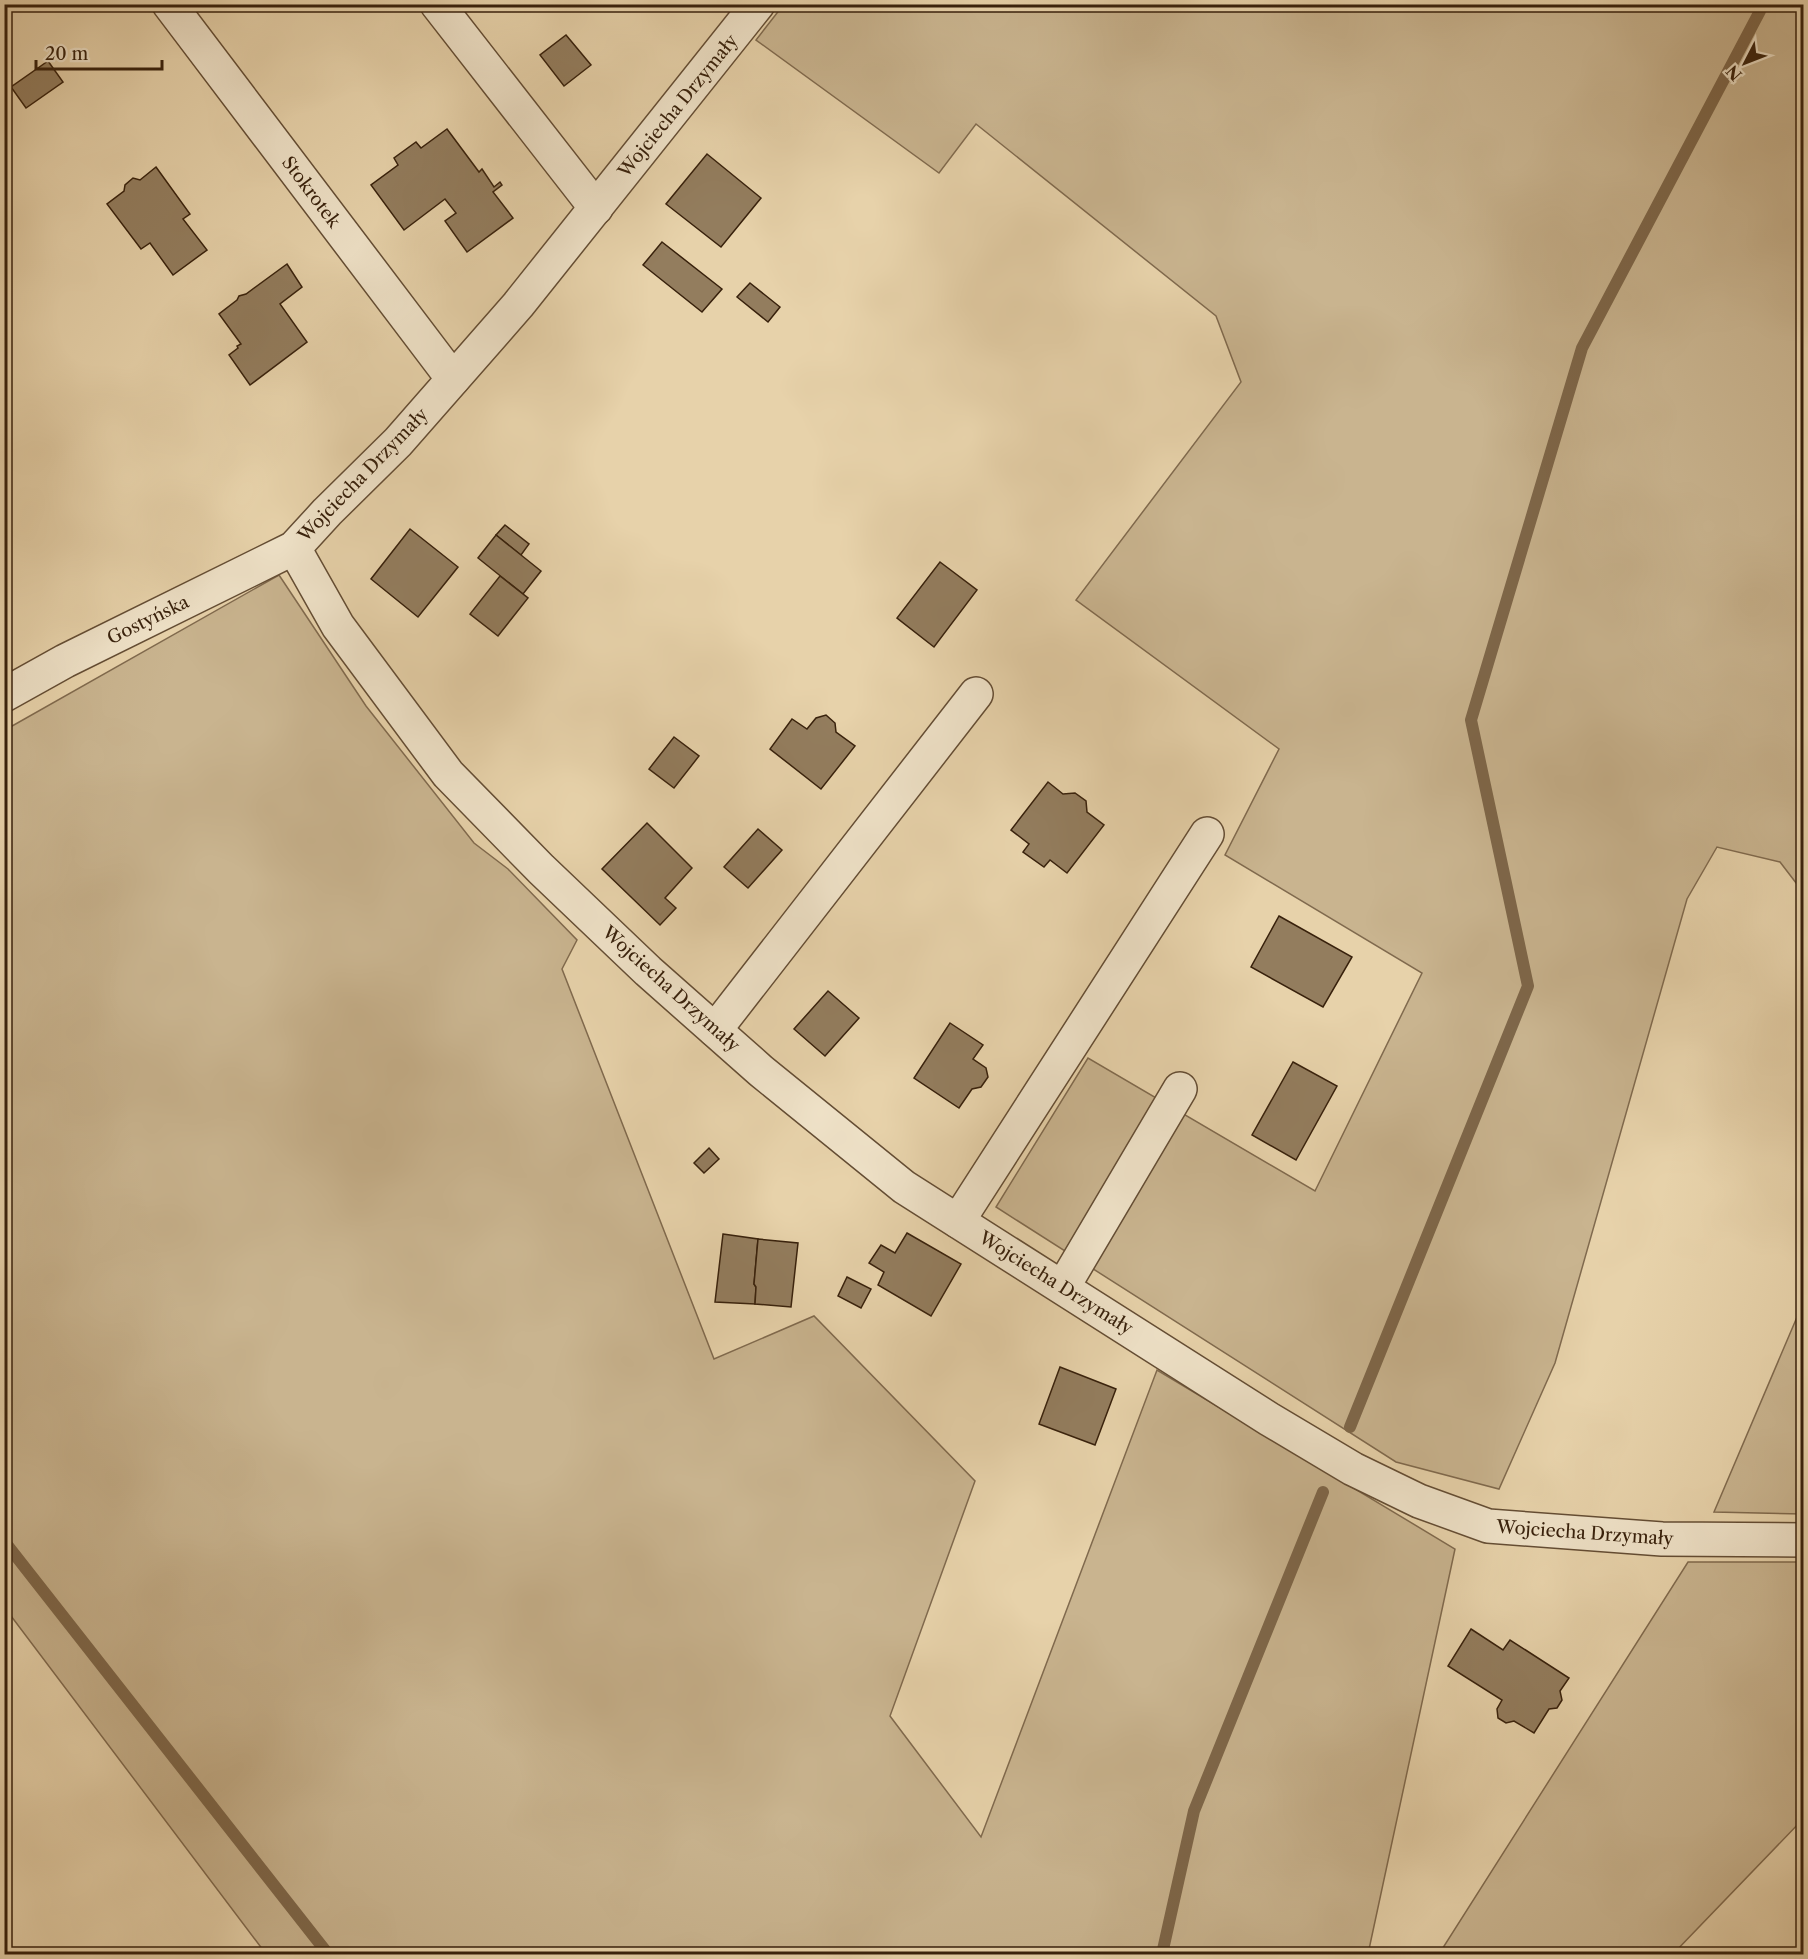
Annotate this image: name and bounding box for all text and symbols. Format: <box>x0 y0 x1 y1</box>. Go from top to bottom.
street label: Wojciecha Drzymały <box>613 29 743 183</box>
scale bar <box>36 33 162 71</box>
north arrow <box>1715 33 1775 93</box>
text: 20 m <box>45 43 89 65</box>
text: N <box>1722 61 1746 85</box>
street label: Stokrotek <box>277 152 346 233</box>
street label: Wojciecha Drzymały <box>293 403 433 547</box>
street label: Gostyńska <box>104 591 193 649</box>
street label: Wojciecha Drzymały <box>597 921 745 1057</box>
street label: Wojciecha Drzymały <box>974 1226 1138 1340</box>
street label: Wojciecha Drzymały <box>1495 1516 1675 1550</box>

